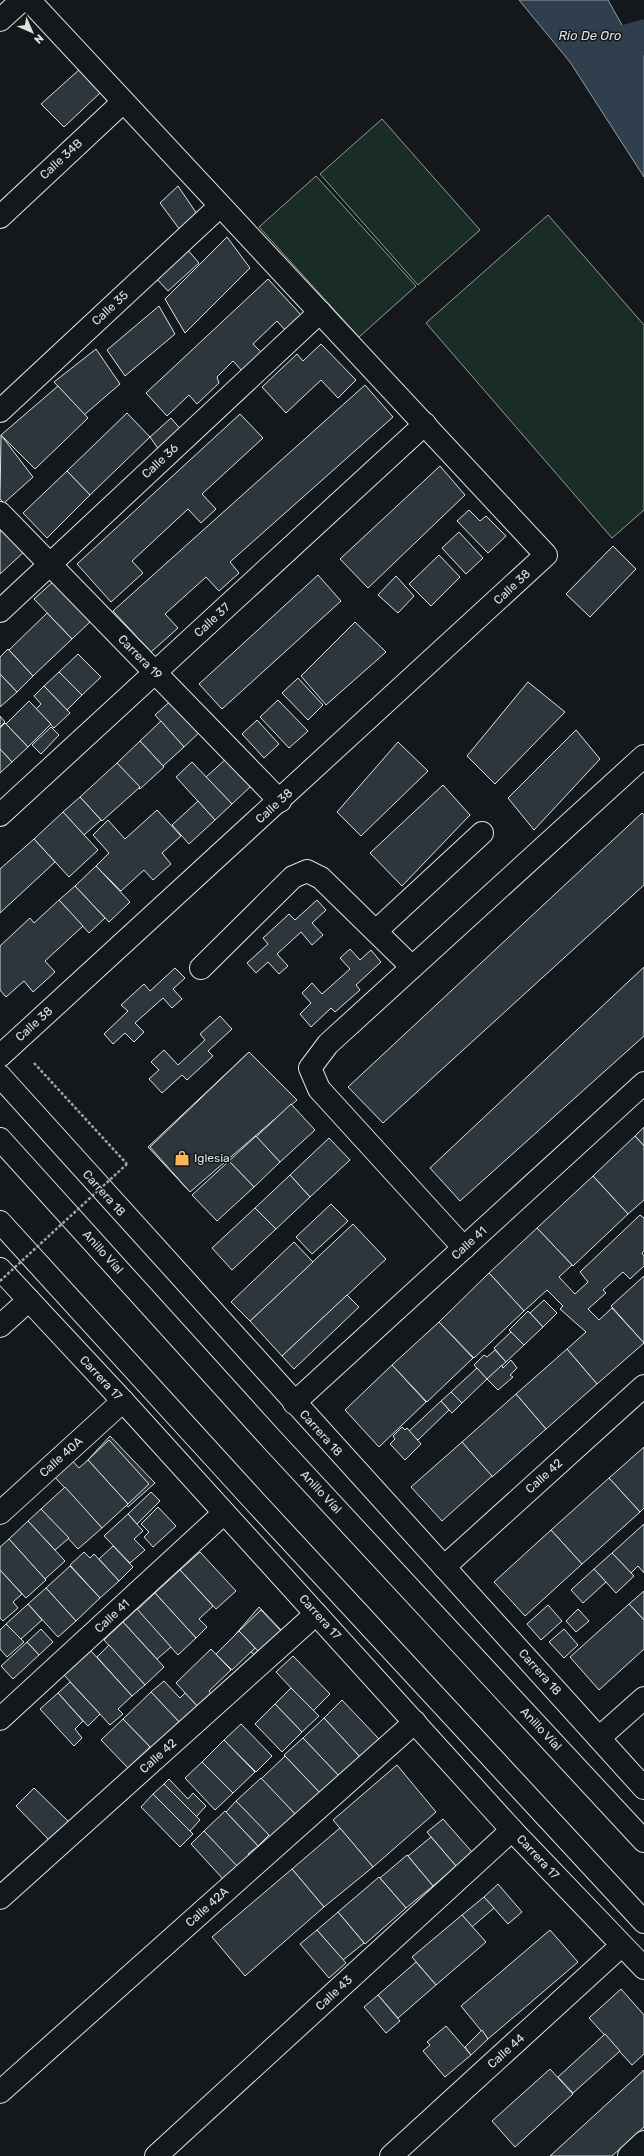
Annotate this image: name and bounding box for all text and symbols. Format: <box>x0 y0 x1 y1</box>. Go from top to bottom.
north arrow <box>12 12 52 52</box>
water label: Rio De Oro <box>559 28 621 43</box>
text: N <box>31 31 46 46</box>
street label: Calle 34B <box>37 136 85 182</box>
street label: Calle 35 <box>89 288 131 328</box>
street label: Calle 36 <box>139 441 181 481</box>
street label: Calle 38 <box>491 567 533 607</box>
street label: Calle 37 <box>191 600 233 640</box>
street label: Carrera 19 <box>115 632 165 682</box>
street label: Calle 38 <box>253 786 295 826</box>
street label: Calle 38 <box>13 1004 55 1044</box>
shop icon: Iglesia <box>173 1149 191 1167</box>
place label: Iglesia <box>194 1151 230 1165</box>
street label: Carrera 18 <box>80 1167 128 1219</box>
street label: Calle 41 <box>449 1224 489 1262</box>
street label: Anillo Víal <box>80 1227 126 1277</box>
street label: Carrera 17 <box>77 1353 125 1403</box>
street label: Carrera 18 <box>297 1407 345 1459</box>
street label: Calle 40A <box>37 1434 85 1480</box>
street label: Calle 42 <box>523 1456 565 1496</box>
street label: Anillo Víal <box>298 1468 345 1517</box>
street label: Carrera 17 <box>296 1592 344 1642</box>
street label: Calle 41 <box>92 1596 132 1636</box>
street label: Carrera 18 <box>516 1646 564 1698</box>
street label: Anillo Víal <box>518 1705 565 1754</box>
street label: Calle 42 <box>137 1736 179 1776</box>
street label: Carrera 17 <box>514 1832 562 1882</box>
street label: Calle 42A <box>183 1884 231 1930</box>
street label: Calle 43 <box>313 1973 355 2013</box>
street label: Calle 44 <box>485 2030 528 2071</box>

